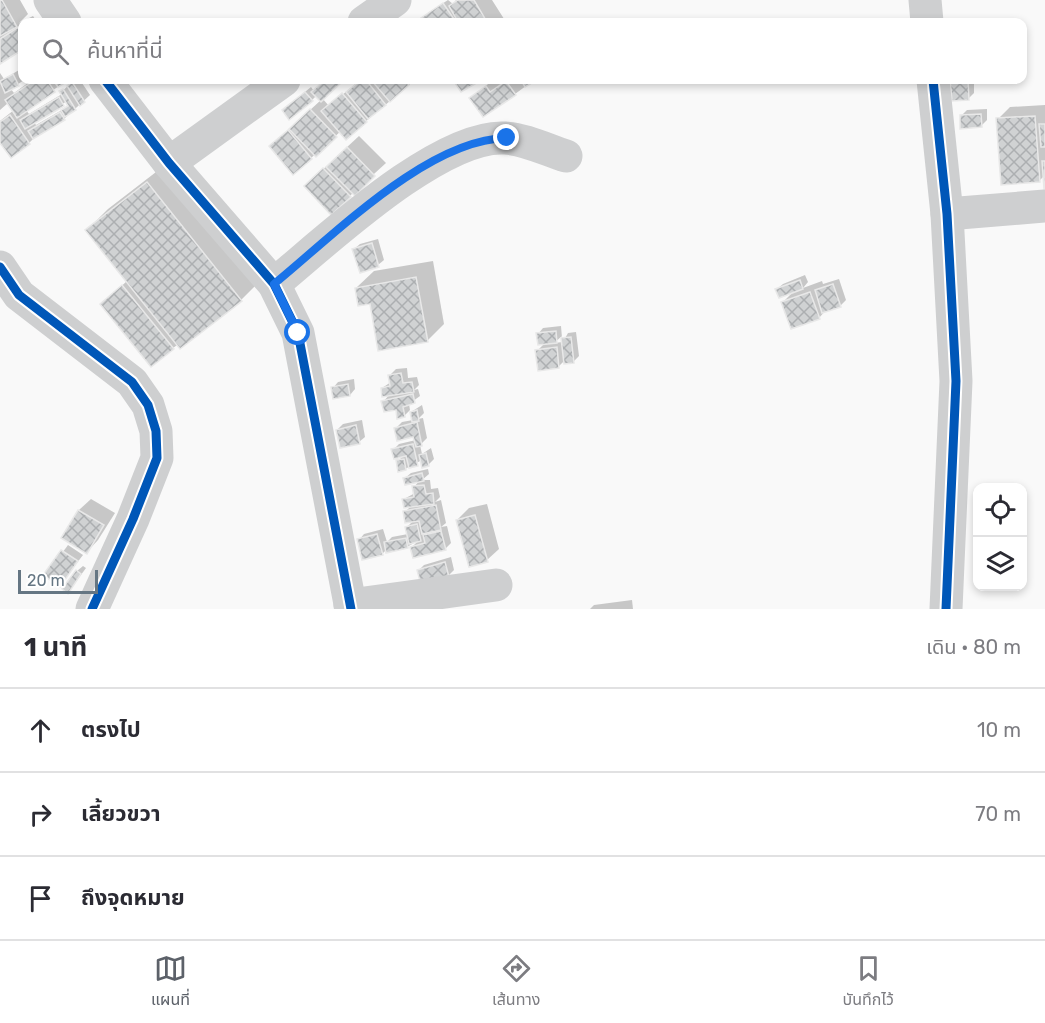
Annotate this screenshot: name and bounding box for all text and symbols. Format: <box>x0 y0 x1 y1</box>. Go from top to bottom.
search box <box>18 18 1027 84</box>
icon: search <box>39 35 72 68</box>
text: ค้นหาที่นี่ <box>87 37 163 64</box>
route end <box>493 124 519 150</box>
route start <box>284 319 310 345</box>
map controls <box>973 483 1027 591</box>
button: locate <box>973 483 1027 537</box>
button: layers <box>973 537 1027 591</box>
scale bar <box>18 567 98 594</box>
text: 20 m <box>27 571 65 590</box>
text: 1 นาที <box>24 632 87 663</box>
text: เดิน · 80 m <box>926 635 1021 659</box>
icon: ahead <box>24 714 57 747</box>
text: ตรงไป <box>81 716 141 743</box>
text: 10 m <box>977 718 1021 742</box>
icon: right <box>24 798 57 831</box>
text: เลี้ยวขวา <box>81 800 161 827</box>
text: 70 m <box>975 802 1021 826</box>
icon: arrive <box>24 882 57 915</box>
text: ถึงจุดหมาย <box>81 884 185 911</box>
tab: แผนที่ <box>151 952 190 1012</box>
tab: เส้นทาง <box>492 952 540 1012</box>
tab: บันทึกไว้ <box>843 952 894 1012</box>

